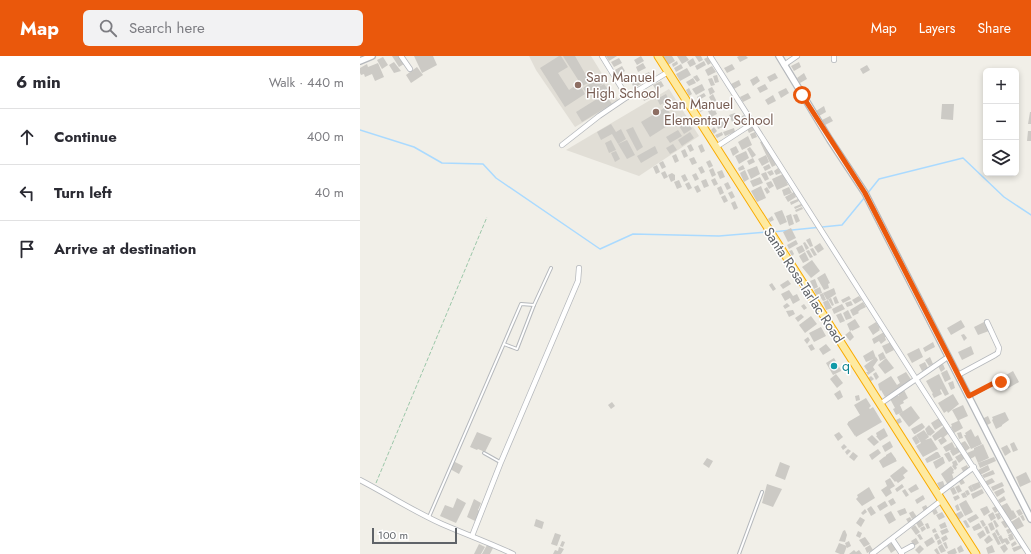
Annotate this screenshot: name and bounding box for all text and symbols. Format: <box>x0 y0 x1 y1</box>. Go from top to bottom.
search box <box>83 10 363 46</box>
text: Map <box>20 15 59 42</box>
icon: search <box>97 17 119 39</box>
text: Search here <box>129 17 205 39</box>
text: Map <box>871 18 897 38</box>
text: Layers <box>919 18 955 38</box>
text: Share <box>977 18 1011 38</box>
place label: San Manuel High School <box>586 67 659 103</box>
map controls <box>983 68 1019 176</box>
button: + <box>983 68 1019 104</box>
text: 6 min <box>16 70 61 94</box>
text: Walk · 440 m <box>269 73 344 92</box>
marker: San Manuel High School <box>573 80 583 90</box>
route start <box>793 86 811 104</box>
place label: San Manuel Elementary School <box>664 94 774 130</box>
button: − <box>983 104 1019 140</box>
marker: San Manuel Elementary School <box>651 107 661 117</box>
icon: ahead <box>16 126 38 148</box>
text: Continue <box>54 126 117 148</box>
text: 400 m <box>307 127 344 146</box>
button: layers <box>983 140 1019 176</box>
icon: left <box>16 182 38 204</box>
text: Turn left <box>54 182 112 204</box>
text: 40 m <box>315 183 344 202</box>
street label: Santa Rosa-Tarlac Road <box>759 223 849 347</box>
icon: arrive <box>16 238 38 260</box>
text: Arrive at destination <box>54 238 196 260</box>
place label: q <box>842 356 850 376</box>
marker: q <box>829 361 839 371</box>
route end <box>992 373 1010 391</box>
scale bar <box>372 526 457 545</box>
text: 100 m <box>378 527 408 543</box>

